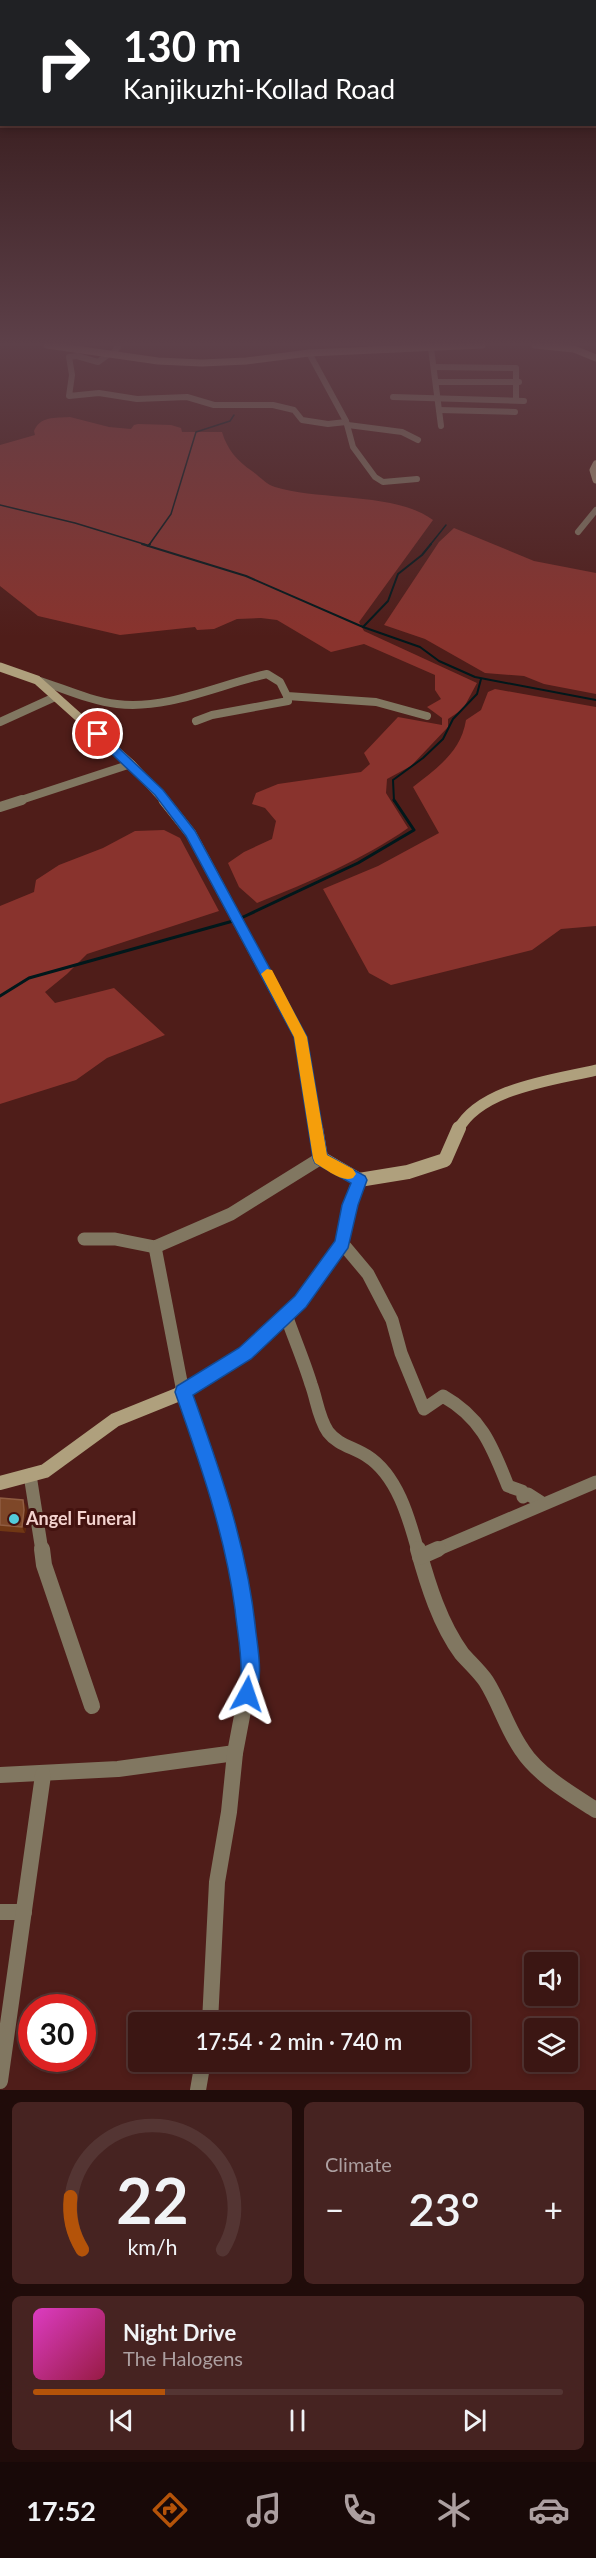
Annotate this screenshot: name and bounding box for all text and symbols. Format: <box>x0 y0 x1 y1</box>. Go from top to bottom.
text: 130 m <box>123 21 241 71</box>
icon: right <box>24 24 102 102</box>
text: Kanjikuzhi-Kollad Road <box>123 72 395 105</box>
pin <box>72 708 123 759</box>
icon: arrive <box>81 717 114 750</box>
place label: Angel Funeral <box>25 1507 136 1529</box>
marker: Angel Funeral <box>7 1512 21 1526</box>
position arrow <box>215 1662 279 1726</box>
map controls <box>524 1952 578 2072</box>
button: sound <box>524 1952 578 2006</box>
speed limit sign: 30 <box>18 1994 96 2072</box>
button: layers <box>524 2018 578 2072</box>
text: 17:54 · 2 min · 740 m <box>196 2028 402 2055</box>
text: Climate <box>325 2152 392 2176</box>
text: 22 <box>116 2162 188 2237</box>
text: 23° <box>409 2182 479 2236</box>
text: − <box>325 2189 344 2229</box>
text: + <box>544 2189 563 2229</box>
text: km/h <box>127 2234 177 2260</box>
text: Night Drive <box>123 2319 236 2346</box>
text: The Halogens <box>123 2346 243 2370</box>
icon: previous <box>105 2404 138 2437</box>
icon: pause <box>281 2404 314 2437</box>
icon: next <box>458 2404 491 2437</box>
icon: directions <box>149 2489 191 2531</box>
icon: music <box>243 2489 285 2531</box>
icon: phone <box>338 2489 380 2531</box>
icon: climate <box>433 2489 475 2531</box>
icon: car <box>528 2489 570 2531</box>
text: 17:52 <box>26 2494 96 2527</box>

